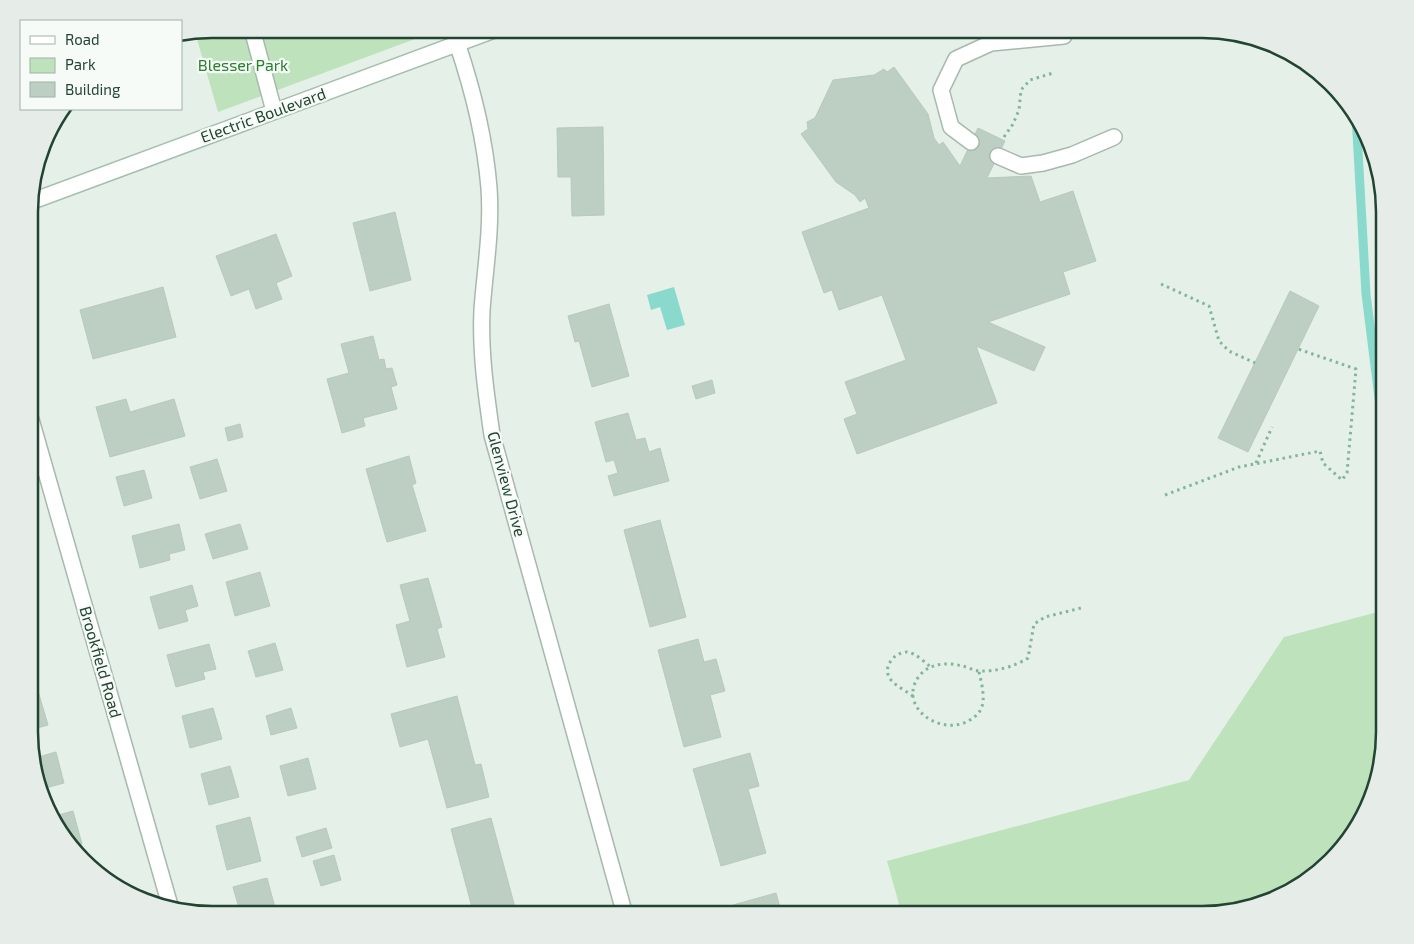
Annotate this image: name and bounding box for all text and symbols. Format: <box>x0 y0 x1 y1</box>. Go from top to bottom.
legend <box>20 20 182 110</box>
text: Road <box>65 30 100 48</box>
text: Park <box>65 55 96 73</box>
park label: Blesser Park <box>198 55 288 74</box>
text: Building <box>65 80 121 98</box>
street label: Electric Boulevard <box>198 83 328 146</box>
street label: Glenview Drive <box>484 429 531 539</box>
street label: Brookfield Road <box>76 604 126 720</box>

